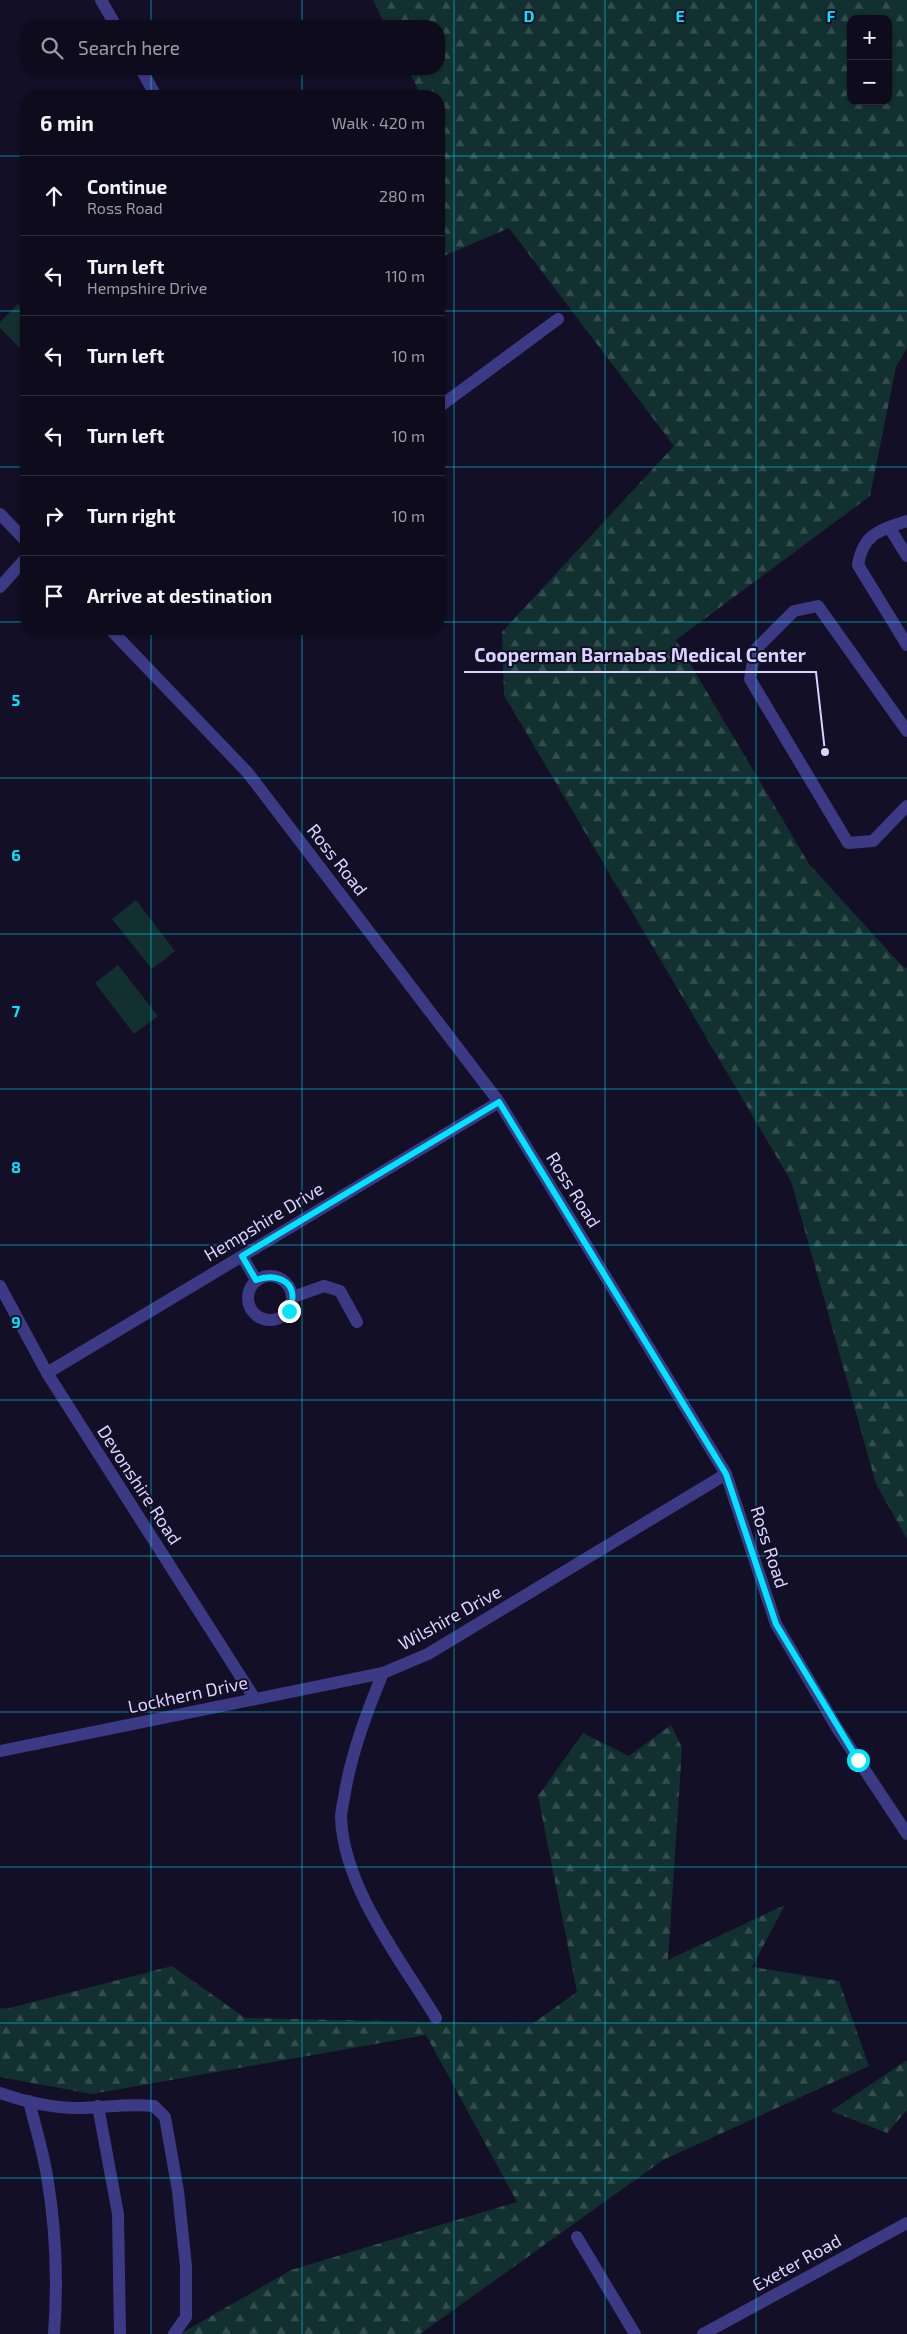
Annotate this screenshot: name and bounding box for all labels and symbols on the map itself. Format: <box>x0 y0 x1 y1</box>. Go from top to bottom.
text: D <box>524 6 535 25</box>
text: E <box>675 6 685 25</box>
text: F <box>827 6 836 25</box>
callout: Cooperman Barnabas Medical Center <box>464 638 816 672</box>
text: Cooperman Barnabas Medical Center <box>474 643 806 666</box>
text: 5 <box>12 690 21 709</box>
street label: Ross Road <box>303 819 373 900</box>
text: 6 <box>11 845 21 864</box>
text: 7 <box>12 1001 21 1020</box>
street label: Ross Road <box>542 1148 606 1231</box>
text: 8 <box>11 1157 21 1176</box>
street label: Hempshire Drive <box>200 1177 327 1265</box>
route end <box>278 1300 301 1323</box>
text: 9 <box>11 1312 21 1331</box>
street label: Devonshire Road <box>93 1421 187 1548</box>
street label: Ross Road <box>746 1503 794 1591</box>
street label: Wilshire Drive <box>394 1580 505 1654</box>
street label: Lockhern Drive <box>126 1671 250 1717</box>
route start <box>847 1749 870 1772</box>
street label: Exeter Road <box>748 2229 845 2295</box>

